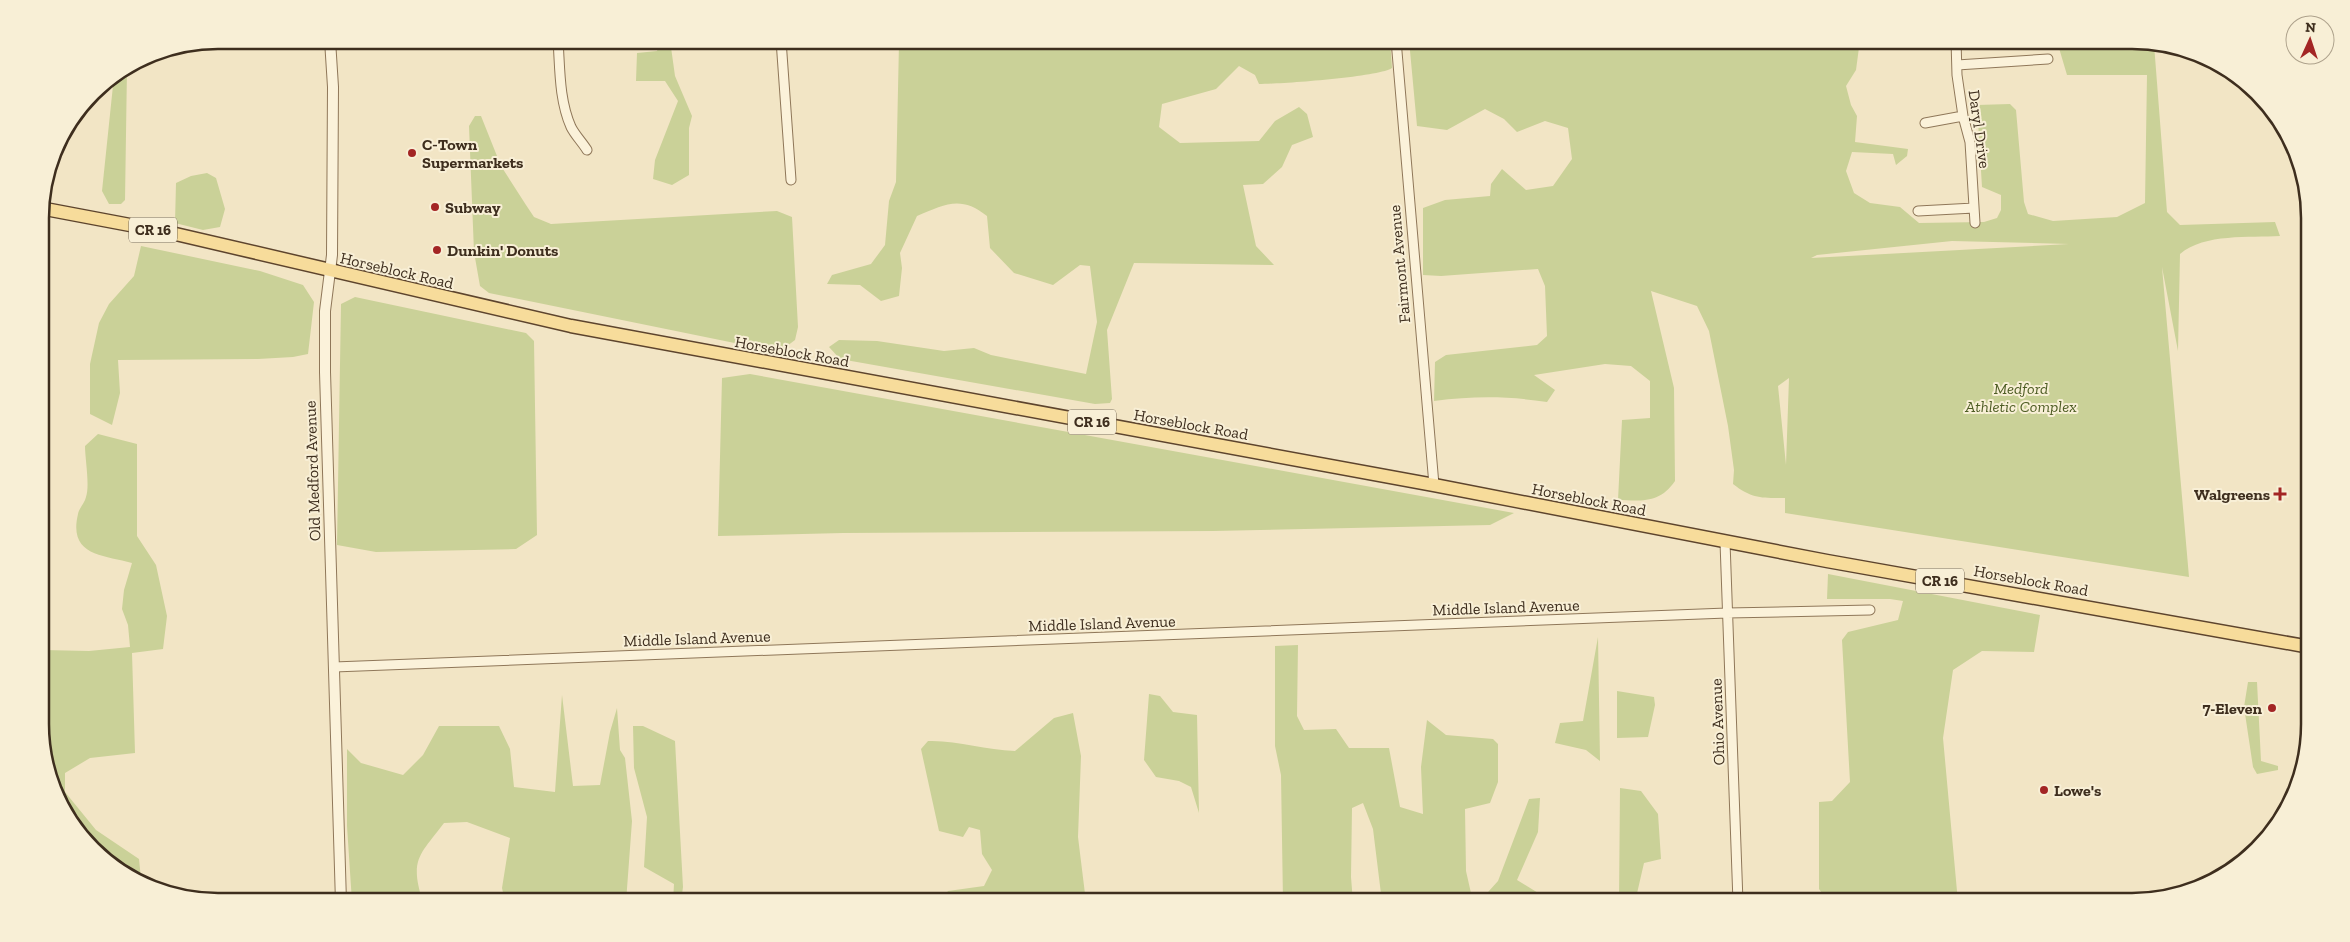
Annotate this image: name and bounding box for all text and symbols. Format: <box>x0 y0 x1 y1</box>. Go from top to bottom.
north arrow <box>2285 15 2335 65</box>
text: N <box>2305 19 2317 36</box>
street label: Daryl Drive <box>1965 89 1994 170</box>
place label: C‑Town Supermarkets <box>422 135 523 172</box>
marker: C‑Town Supermarkets <box>406 147 418 159</box>
place label: Subway <box>445 198 501 217</box>
marker: Subway <box>429 201 441 213</box>
street label: Fairmont Avenue <box>1385 204 1414 324</box>
road number: CR 16 <box>129 218 177 242</box>
place label: Dunkin' Donuts <box>447 241 558 260</box>
marker: Dunkin' Donuts <box>431 244 443 256</box>
street label: Horseblock Road <box>338 248 456 293</box>
street label: Horseblock Road <box>733 332 851 371</box>
park label: Medford Athletic Complex <box>1964 379 2077 416</box>
street label: Old Medford Avenue <box>301 400 324 542</box>
street label: Horseblock Road <box>1132 405 1250 444</box>
road number: CR 16 <box>1068 410 1116 434</box>
street label: Horseblock Road <box>1530 479 1648 520</box>
place label: Walgreens <box>2194 485 2270 504</box>
marker: Walgreens <box>2274 488 2286 500</box>
street label: Horseblock Road <box>1972 561 2090 600</box>
road number: CR 16 <box>1916 568 1964 594</box>
street label: Middle Island Avenue <box>1432 595 1580 620</box>
street label: Middle Island Avenue <box>1028 611 1176 636</box>
street label: Middle Island Avenue <box>623 626 771 651</box>
street label: Ohio Avenue <box>1706 678 1729 766</box>
place label: 7-Eleven <box>2203 699 2262 718</box>
marker: 7-Eleven <box>2266 702 2278 714</box>
place label: Lowe's <box>2054 781 2101 800</box>
marker: Lowe's <box>2038 784 2050 796</box>

